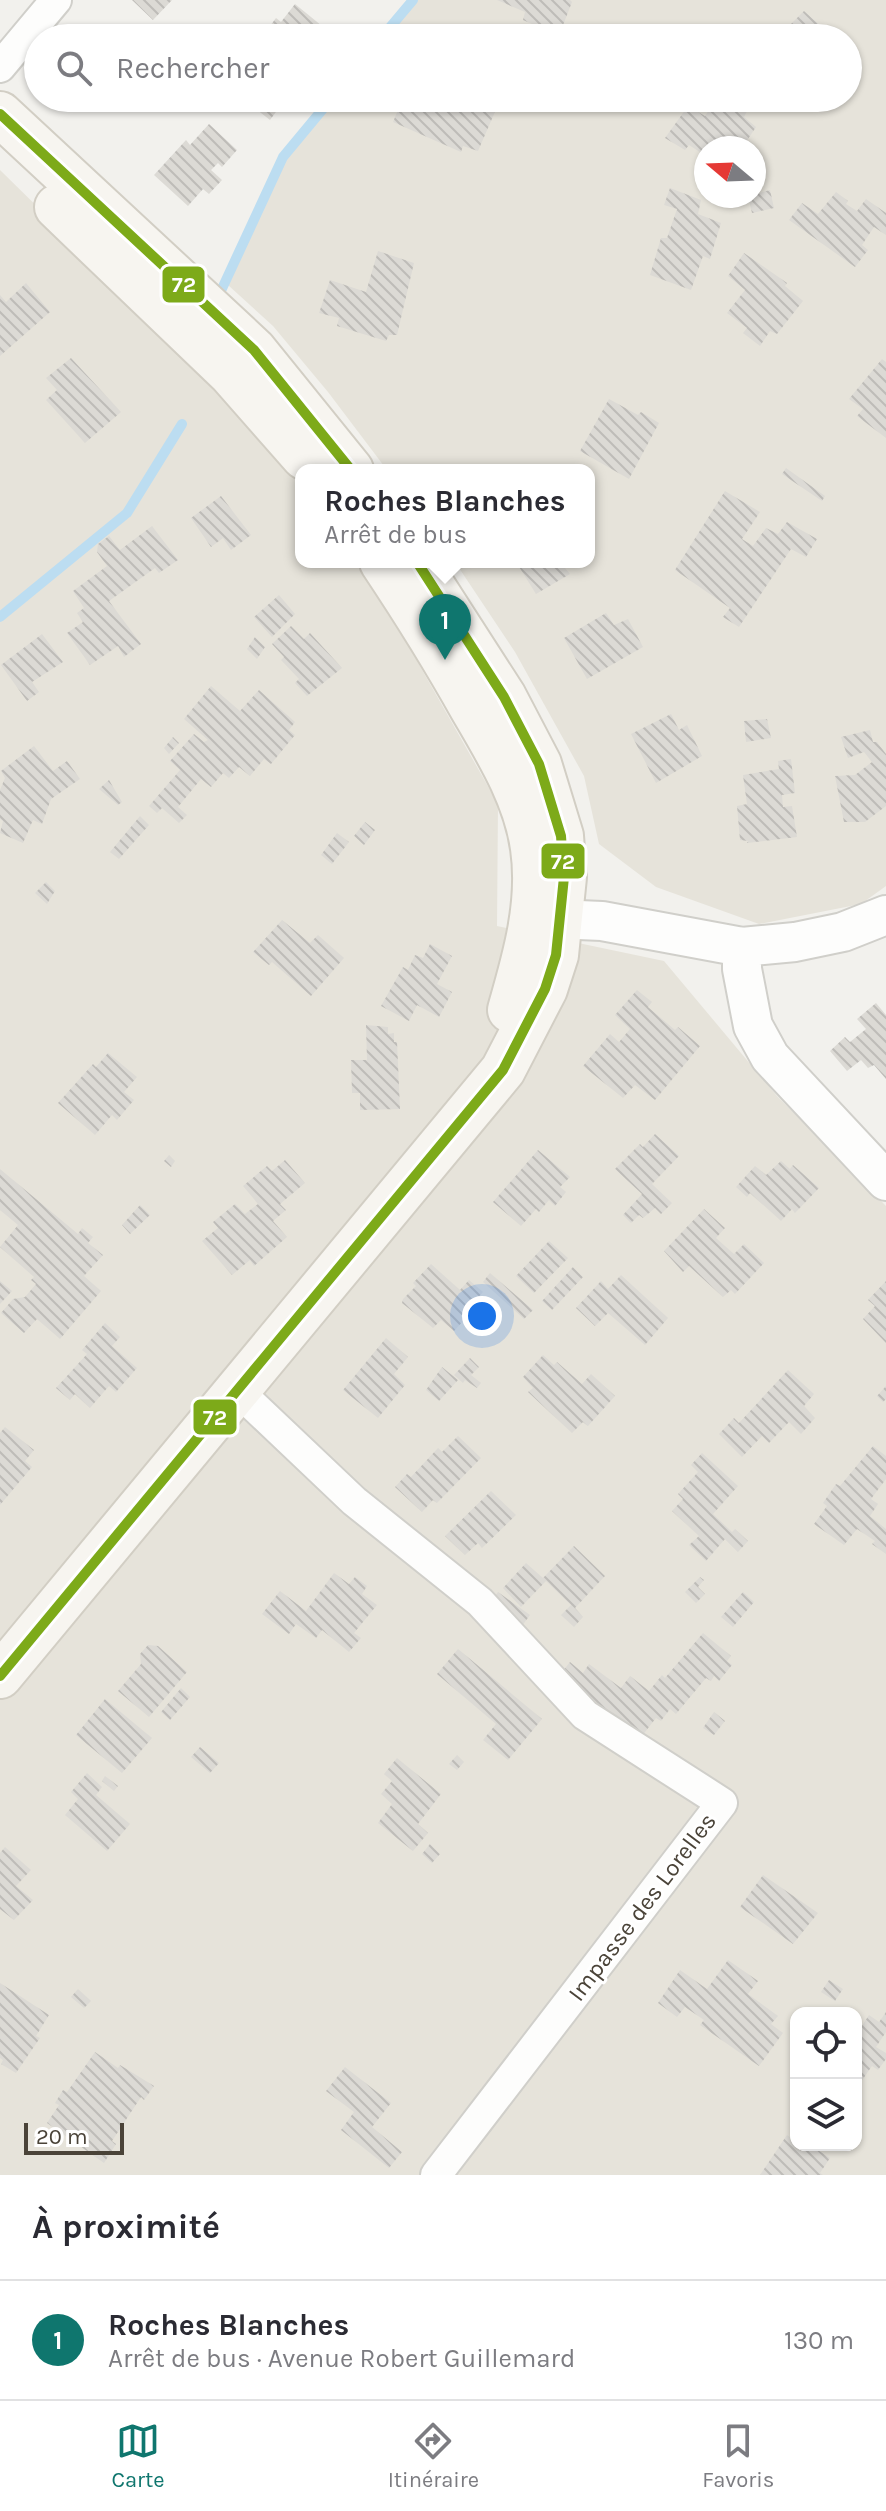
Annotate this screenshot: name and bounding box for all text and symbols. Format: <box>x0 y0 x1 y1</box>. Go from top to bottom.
search box <box>24 24 862 112</box>
icon: search <box>52 46 96 90</box>
text: Rechercher <box>116 50 269 86</box>
north arrow <box>694 136 766 208</box>
line badge: 72 <box>161 265 206 304</box>
text: 72 <box>172 272 196 298</box>
popup <box>295 464 595 568</box>
text: Roches Blanches <box>324 483 566 519</box>
text: Arrêt de bus <box>324 519 467 550</box>
pin: 1 <box>419 594 471 660</box>
line badge: 72 <box>540 842 586 880</box>
text: 72 <box>551 849 575 875</box>
your location <box>462 1296 502 1336</box>
line badge: 72 <box>192 1398 238 1436</box>
text: 72 <box>203 1405 227 1431</box>
street label: Impasse des Lorelles <box>562 1807 722 2007</box>
map controls <box>790 2007 862 2151</box>
button: locate <box>790 2007 862 2079</box>
button: layers <box>790 2079 862 2151</box>
scale bar <box>24 2119 124 2155</box>
text: 20 m <box>36 2124 88 2150</box>
text: À proximité <box>32 2207 220 2247</box>
text: Roches Blanches <box>108 2307 349 2343</box>
text: 1 <box>53 2325 63 2356</box>
text: 130 m <box>784 2325 854 2356</box>
text: Arrêt de bus · Avenue Robert Guillemard <box>108 2343 575 2374</box>
tab: Carte <box>112 2419 165 2493</box>
tab: Itinéraire <box>388 2419 479 2493</box>
tab: Favoris <box>702 2419 774 2493</box>

